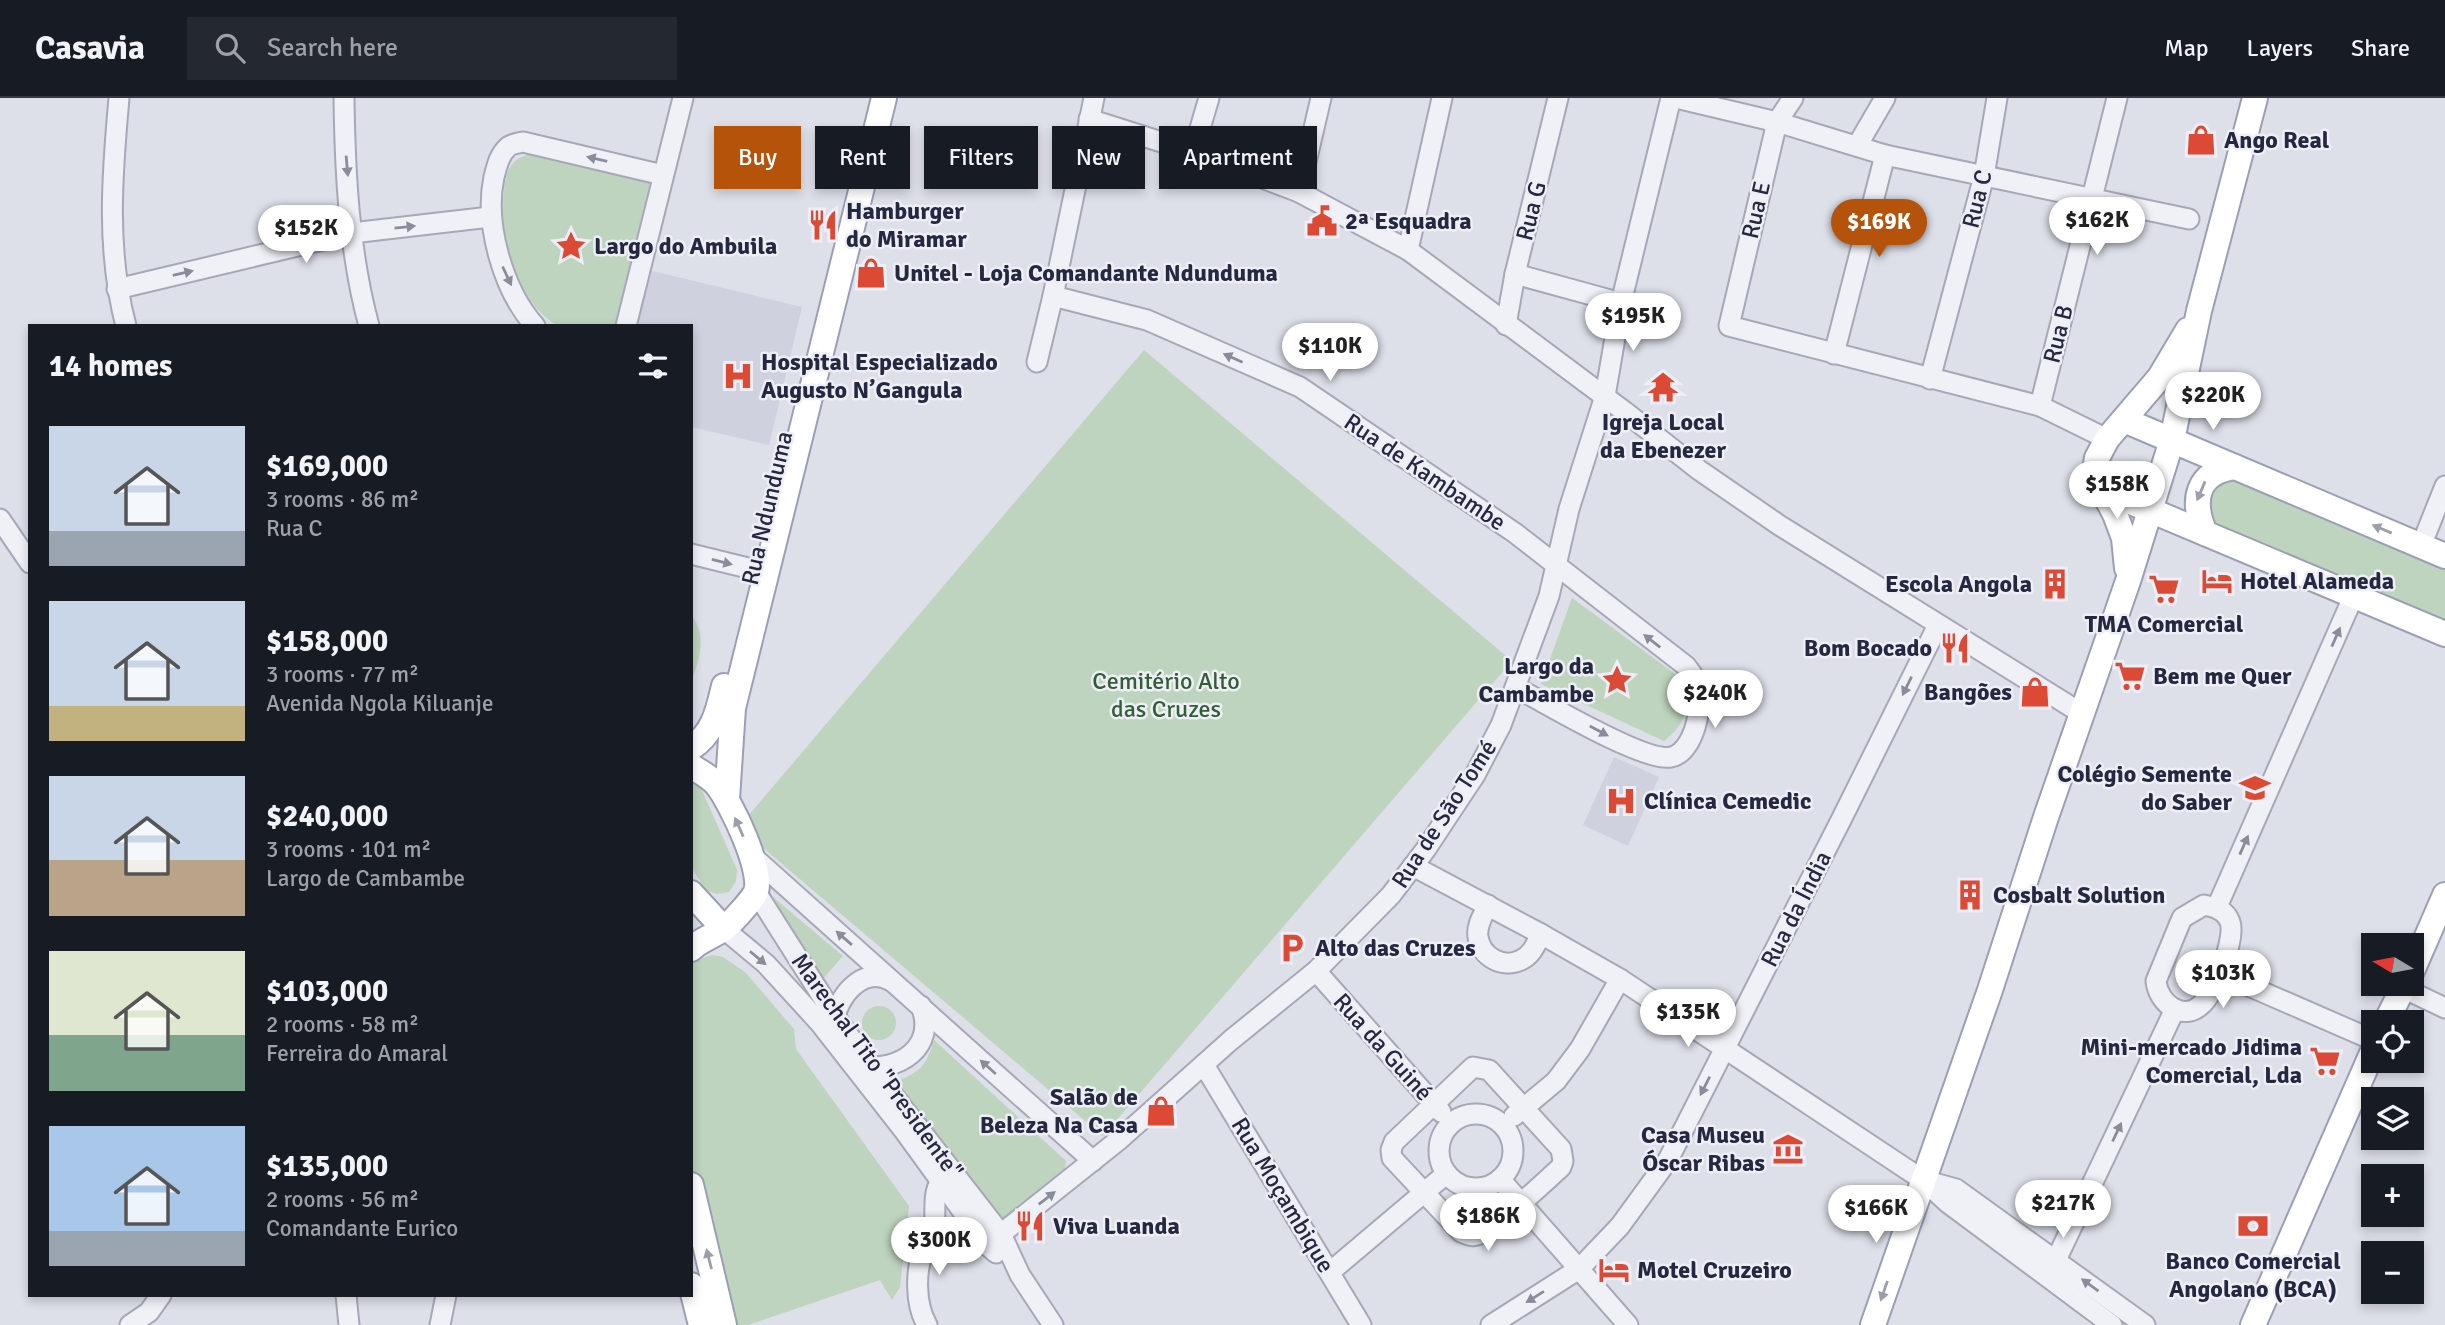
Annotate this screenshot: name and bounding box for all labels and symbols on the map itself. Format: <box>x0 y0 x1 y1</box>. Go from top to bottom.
shop icon: Ango Real <box>2184 123 2218 157</box>
place label: Ango Real <box>2224 125 2330 155</box>
one-way arrow <box>586 153 608 164</box>
one-way arrow <box>342 155 353 177</box>
street label: Rua C <box>1955 167 1999 231</box>
street label: Rua G <box>1509 178 1553 244</box>
street label: Rua E <box>1735 178 1777 242</box>
place label: Hamburger do Miramar <box>846 196 967 254</box>
pin: $162K <box>2048 198 2146 257</box>
pin: $169K <box>1830 200 1928 259</box>
public building icon: 2ª Esquadra <box>1305 204 1339 238</box>
pin: $152K <box>257 206 355 265</box>
place label: 2ª Esquadra <box>1345 206 1471 236</box>
restaurant icon: Hamburger do Miramar <box>806 208 840 242</box>
one-way arrow <box>395 221 417 232</box>
place icon: Largo do Ambuila <box>554 229 588 263</box>
place label: Largo do Ambuila <box>594 231 777 261</box>
shop icon: Unitel - Loja Comandante Ndunduma <box>854 256 888 290</box>
place label: Unitel - Loja Comandante Ndunduma <box>894 258 1278 288</box>
one-way arrow <box>501 266 513 286</box>
one-way arrow <box>172 267 194 278</box>
pin: $195K <box>1584 294 1682 353</box>
street label: Rua B <box>2036 302 2080 366</box>
pin: $110K <box>1281 324 1379 383</box>
place label: Hospital Especializado Augusto N’Gangula <box>761 347 998 405</box>
one-way arrow <box>1223 352 1243 364</box>
hospital icon: Hospital Especializado Augusto N’Gangula <box>721 359 755 393</box>
temple icon: Igreja Local da Ebenezer <box>1646 370 1680 404</box>
pin: $220K <box>2164 372 2262 432</box>
street label: Rua de Kambambe <box>1338 407 1512 537</box>
place label: Igreja Local da Ebenezer <box>1600 407 1727 465</box>
street label: Rua Ndunduma <box>735 428 799 588</box>
pin: $158K <box>2068 462 2166 521</box>
one-way arrow <box>2196 481 2207 502</box>
one-way arrow <box>2372 524 2393 535</box>
one-way arrow <box>711 557 733 568</box>
hotel icon: Hotel Alameda <box>2200 564 2234 598</box>
place label: Hotel Alameda <box>2240 566 2394 596</box>
building icon: Escola Angola <box>2038 567 2072 601</box>
place label: Escola Angola <box>1885 569 2032 599</box>
supermarket icon: TMA Comercial <box>2147 572 2181 606</box>
place label: TMA Comercial <box>2085 609 2244 639</box>
one-way arrow <box>2331 626 2342 647</box>
restaurant icon: Bom Bocado <box>1938 631 1972 665</box>
one-way arrow <box>1644 633 1662 648</box>
place label: Bom Bocado <box>1804 633 1932 663</box>
place label: Largo da Cambambe <box>1478 651 1594 709</box>
supermarket icon: Bem me Quer <box>2113 659 2147 693</box>
place label: Bem me Quer <box>2153 661 2292 691</box>
place icon: Largo da Cambambe <box>1600 663 1634 697</box>
park label: Cemitério Alto das Cruzes <box>1092 666 1240 724</box>
pin: $240K <box>1666 670 1764 730</box>
shop icon: Bangões <box>2018 675 2052 709</box>
one-way arrow <box>1902 676 1913 696</box>
place label: Bangões <box>1924 677 2012 707</box>
one-way arrow <box>1589 725 1609 737</box>
street label: Rua de São Tomé <box>1385 734 1503 894</box>
place label: Colégio Semente do Saber <box>2058 759 2232 817</box>
school or university icon: Colégio Semente do Saber <box>2238 771 2272 805</box>
hospital icon: Clínica Cemedic <box>1604 784 1638 818</box>
place label: Clínica Cemedic <box>1644 786 1811 816</box>
one-way arrow <box>733 817 745 837</box>
one-way arrow <box>2238 835 2250 855</box>
street label: Rua da Índia <box>1754 846 1838 972</box>
building icon: Cosbalt Solution <box>1953 878 1987 912</box>
place label: Cosbalt Solution <box>1993 880 2165 910</box>
one-way arrow <box>835 930 853 946</box>
parking icon: Alto das Cruzes <box>1275 931 1309 965</box>
place label: Alto das Cruzes <box>1315 933 1476 963</box>
north arrow <box>2361 933 2424 996</box>
street label: Marechal Tito "Presidente" <box>785 947 969 1185</box>
one-way arrow <box>749 950 767 965</box>
pin: $103K <box>2174 950 2272 1010</box>
street label: Rua da Guiné <box>1327 987 1439 1107</box>
pin: $135K <box>1639 990 1737 1049</box>
place label: Mini-mercado Jidima Comercial, Lda <box>2080 1032 2302 1090</box>
supermarket icon: Mini-mercado Jidima Comercial, Lda <box>2308 1044 2342 1078</box>
one-way arrow <box>980 1059 997 1075</box>
one-way arrow <box>1700 1076 1711 1096</box>
place label: Salão de Beleza Na Casa <box>980 1082 1138 1140</box>
shop icon: Salão de Beleza Na Casa <box>1144 1094 1178 1128</box>
street label: Rua Moçambique <box>1225 1112 1341 1278</box>
place label: Casa Museu Óscar Ribas <box>1641 1120 1765 1178</box>
one-way arrow <box>2111 1122 2122 1142</box>
museum icon: Casa Museu Óscar Ribas <box>1771 1132 1805 1166</box>
pin: $217K <box>2014 1180 2112 1240</box>
pin: $166K <box>1827 1186 1925 1245</box>
one-way arrow <box>1038 1191 1056 1205</box>
pin: $186K <box>1439 1194 1537 1253</box>
restaurant icon: Viva Luanda <box>1013 1209 1047 1243</box>
bank icon: Banco Comercial Angolano (BCA) <box>2236 1209 2270 1243</box>
place label: Viva Luanda <box>1053 1211 1180 1241</box>
pin: $300K <box>890 1218 988 1277</box>
place label: Banco Comercial Angolano (BCA) <box>2165 1246 2341 1304</box>
one-way arrow <box>703 1247 714 1269</box>
hotel icon: Motel Cruzeiro <box>1597 1253 1631 1287</box>
place label: Motel Cruzeiro <box>1637 1255 1792 1285</box>
one-way arrow <box>2081 1278 2099 1292</box>
one-way arrow <box>1878 1280 1889 1301</box>
one-way arrow <box>1526 1291 1545 1304</box>

